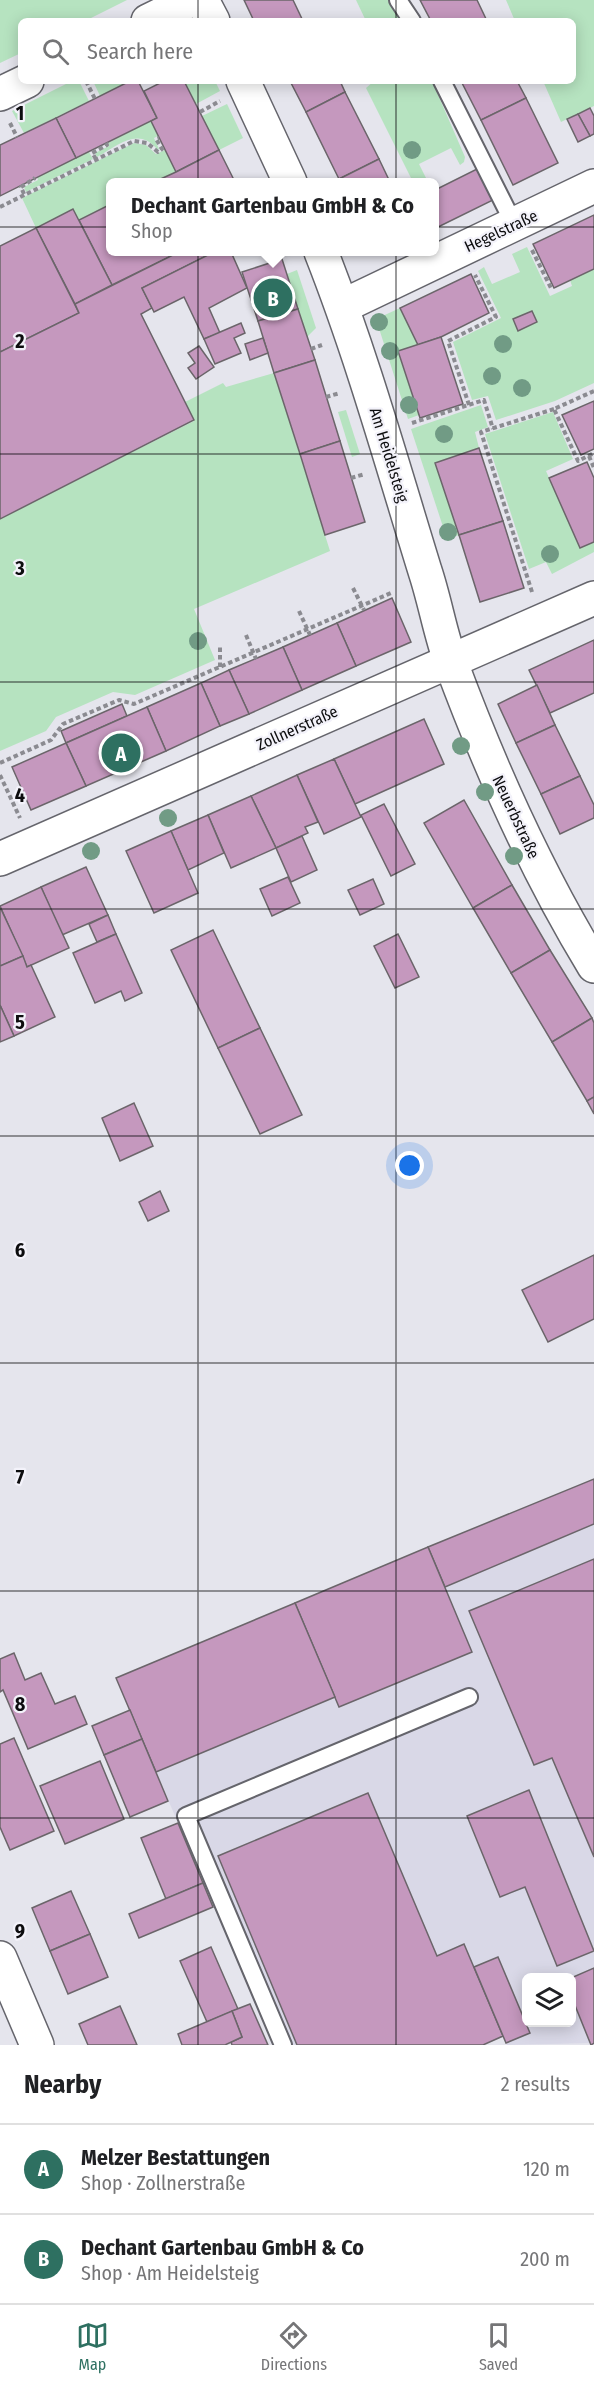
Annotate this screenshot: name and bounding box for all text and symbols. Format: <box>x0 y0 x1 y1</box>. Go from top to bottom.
search box <box>18 18 576 84</box>
icon: search <box>39 35 72 68</box>
text: Search here <box>87 38 193 65</box>
text: 1 <box>16 101 24 125</box>
popup <box>106 178 439 256</box>
text: Dechant Gartenbau GmbH & Co <box>131 192 414 219</box>
street label: Hegelstraße <box>461 206 541 256</box>
text: Shop <box>131 219 173 243</box>
pin: B <box>254 276 292 320</box>
text: 2 <box>14 329 25 353</box>
street label: Am Heidelsteig <box>366 405 413 505</box>
text: 3 <box>14 556 25 580</box>
street label: Zollnerstraße <box>253 702 341 754</box>
pin: A <box>102 730 140 776</box>
street label: Neuerbstraße <box>488 772 544 862</box>
text: 4 <box>15 783 25 807</box>
text: 5 <box>15 1010 25 1034</box>
your location <box>395 1151 424 1180</box>
text: 6 <box>15 1238 25 1262</box>
text: 7 <box>16 1465 25 1489</box>
text: 8 <box>15 1692 26 1716</box>
text: 9 <box>15 1919 25 1943</box>
map controls <box>522 1973 576 2027</box>
button: layers <box>522 1973 576 2027</box>
text: Nearby <box>24 2069 101 2100</box>
text: 2 results <box>501 2072 570 2096</box>
text: Melzer Bestattungen <box>81 2144 270 2171</box>
text: A <box>38 2157 49 2181</box>
text: 120 m <box>523 2157 570 2181</box>
text: Shop · Zollnerstraße <box>81 2171 245 2195</box>
text: Dechant Gartenbau GmbH & Co <box>81 2234 364 2261</box>
text: B <box>38 2247 49 2271</box>
text: 200 m <box>520 2247 570 2271</box>
text: Shop · Am Heidelsteig <box>81 2261 259 2285</box>
tab: Map <box>76 2319 109 2374</box>
tab: Directions <box>261 2319 327 2374</box>
tab: Saved <box>479 2319 518 2374</box>

